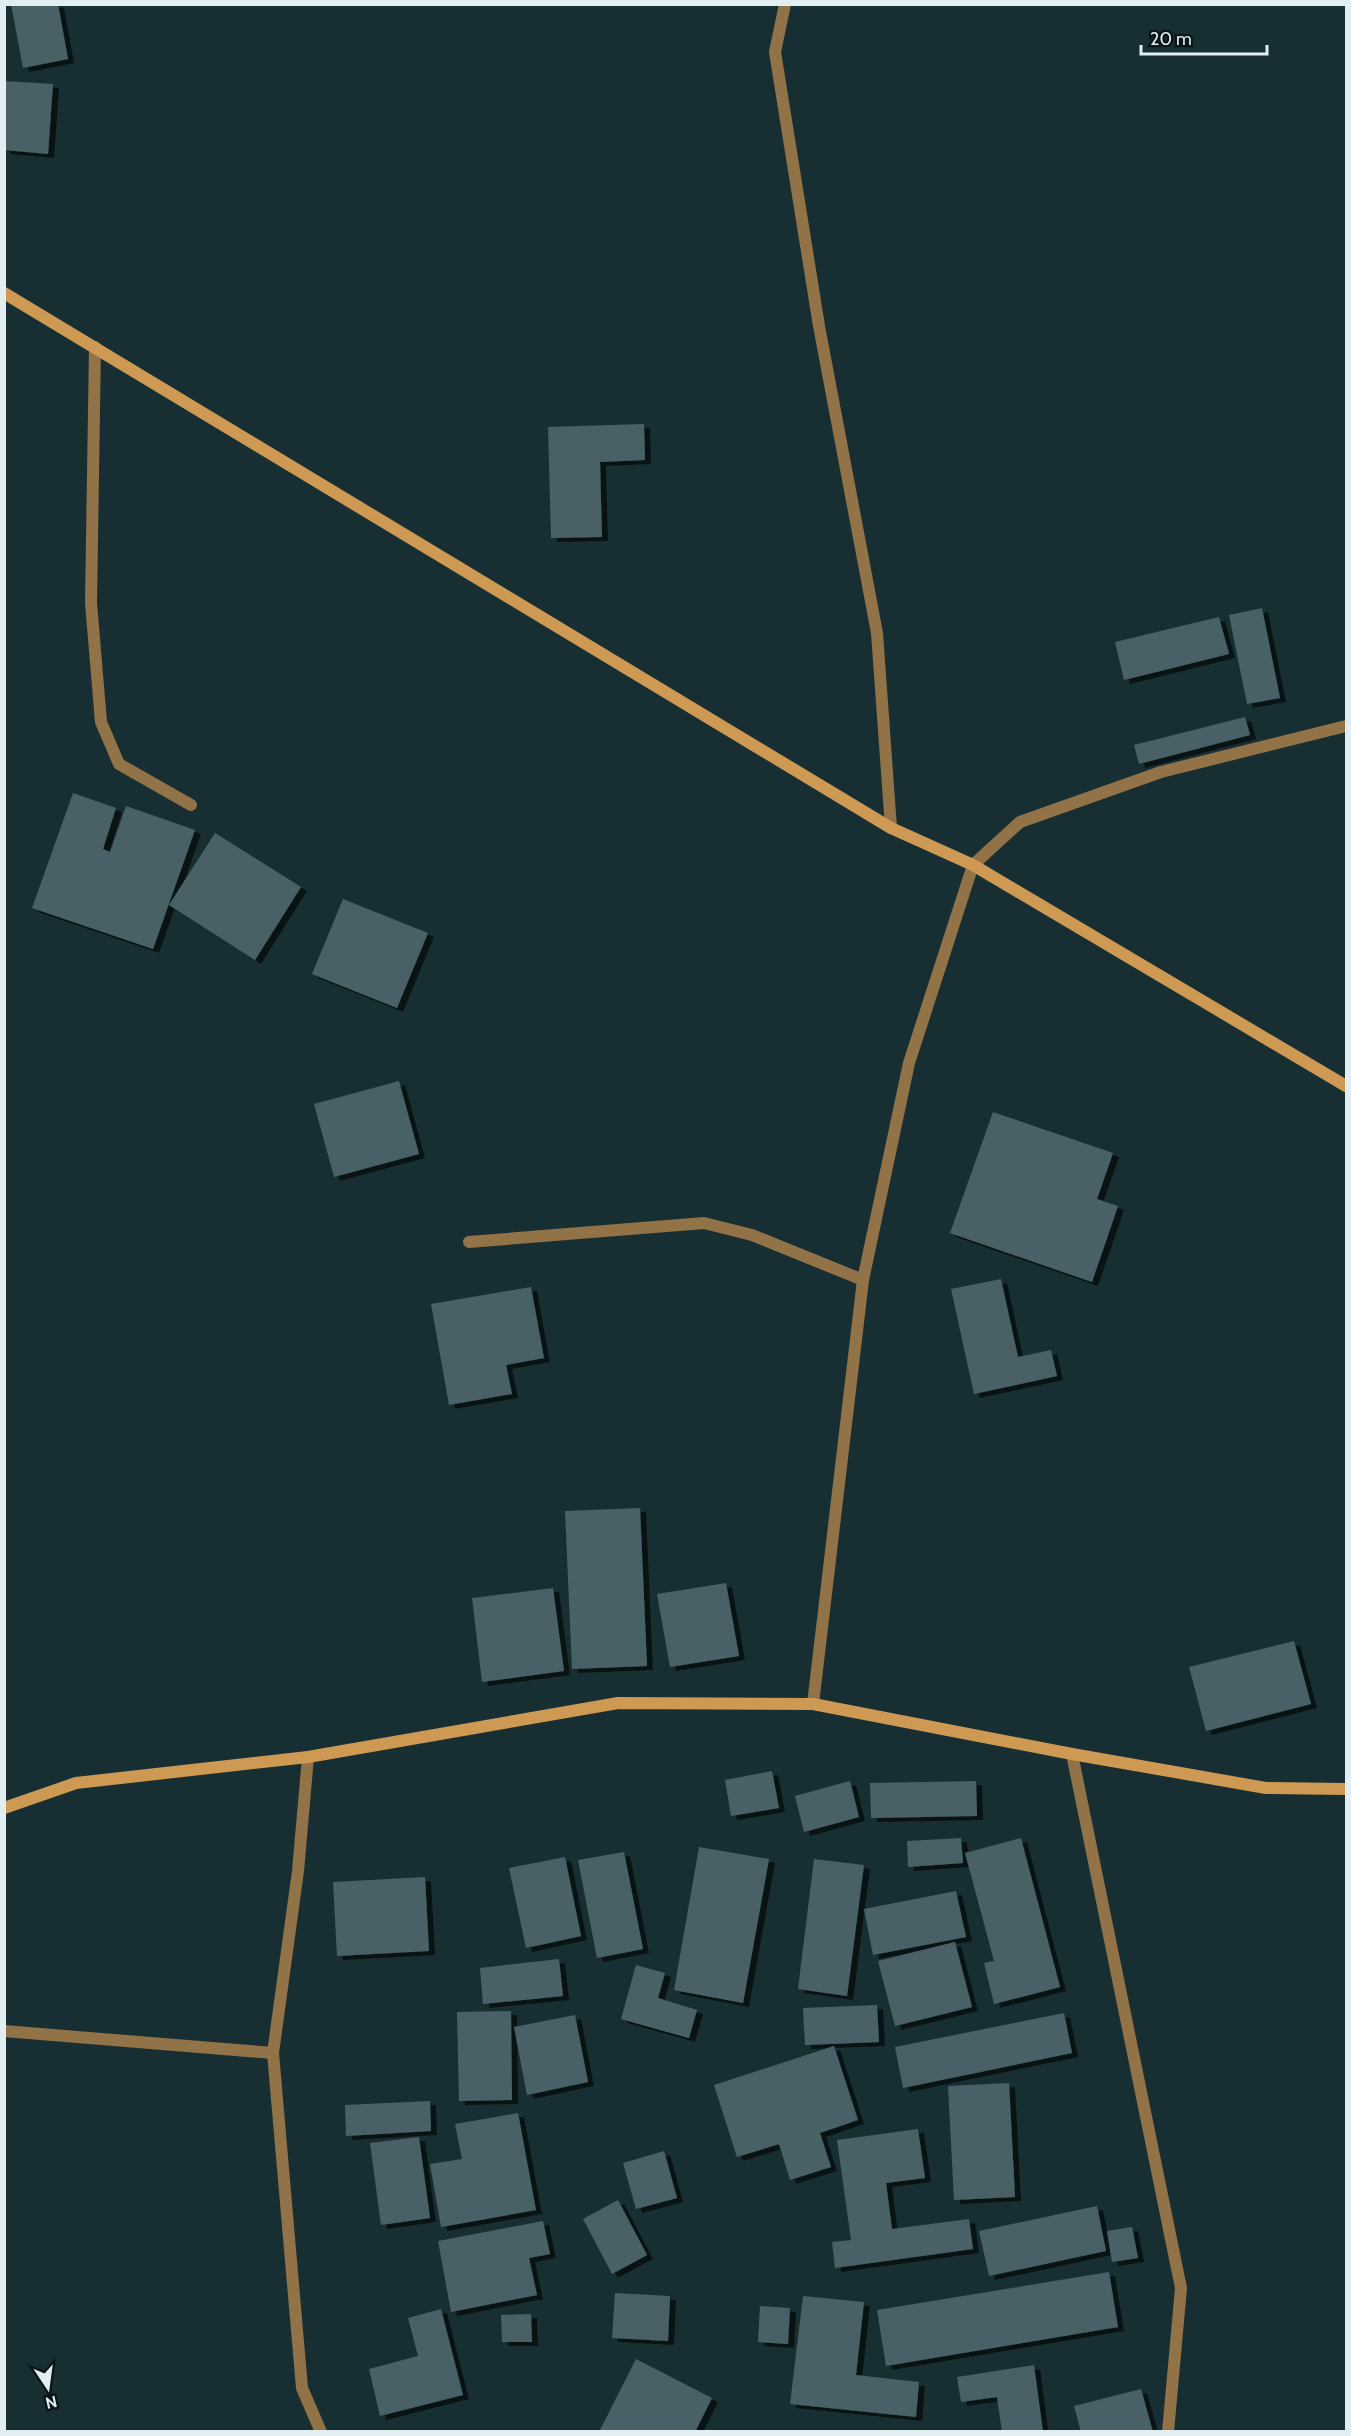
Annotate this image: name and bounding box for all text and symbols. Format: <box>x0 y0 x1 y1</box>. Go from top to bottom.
scale bar <box>1141 18 1267 56</box>
text: 20 m <box>1150 28 1192 50</box>
north arrow <box>18 2358 78 2418</box>
text: N <box>44 2392 59 2413</box>

